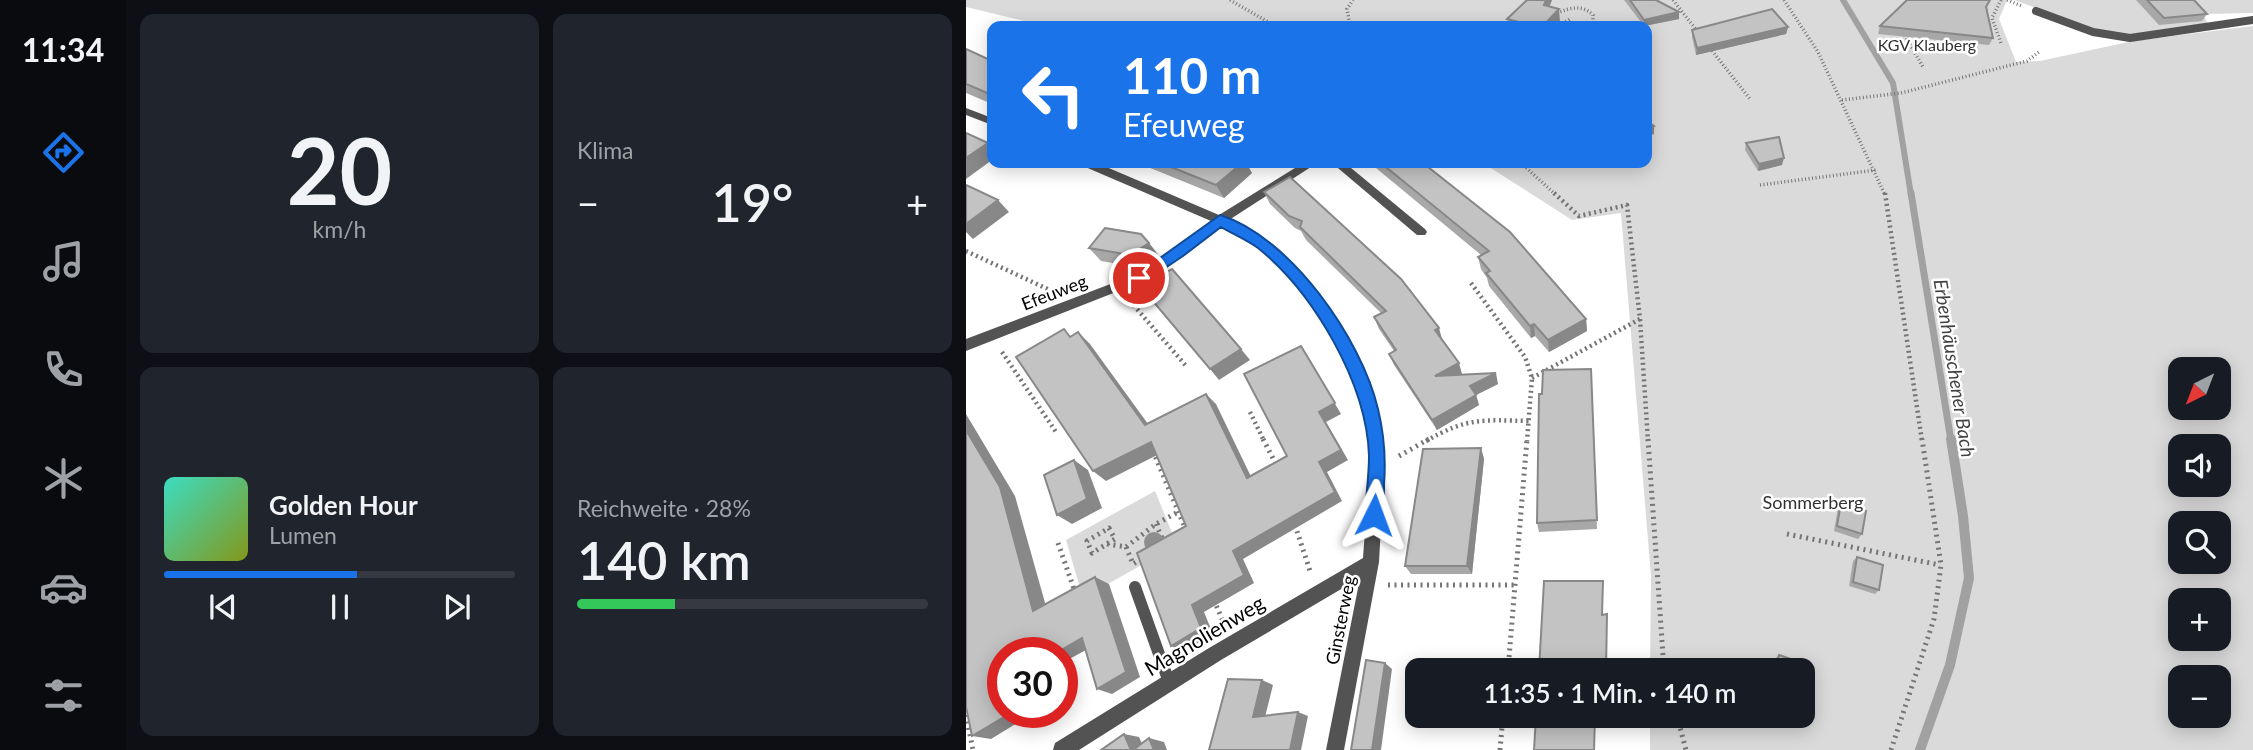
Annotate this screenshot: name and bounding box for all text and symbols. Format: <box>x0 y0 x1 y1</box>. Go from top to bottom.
text: 11:34 <box>22 30 104 69</box>
park label: KGV Klauberg <box>1878 35 1976 54</box>
text: 110 m <box>1123 46 1261 104</box>
icon: left <box>1008 49 1099 140</box>
text: Efeuweg <box>1123 105 1245 144</box>
text: 20 <box>287 115 392 224</box>
icon: directions <box>39 128 88 177</box>
text: Klima <box>577 136 634 164</box>
text: 19° <box>712 171 793 233</box>
text: − <box>577 180 599 226</box>
text: + <box>906 180 928 226</box>
text: km/h <box>313 215 366 243</box>
icon: music <box>39 237 88 286</box>
pin <box>1109 248 1169 308</box>
icon: arrive <box>1120 259 1158 297</box>
street label: Efeuweg <box>1018 269 1090 315</box>
water label: Erbenhäuschener Bach <box>1930 277 1980 459</box>
icon: phone <box>39 345 88 394</box>
north arrow <box>2168 357 2231 420</box>
map controls <box>2168 357 2231 728</box>
button: sound <box>2168 434 2231 497</box>
icon: climate <box>39 454 88 503</box>
position arrow <box>1337 478 1411 552</box>
text: Golden Hour <box>269 489 418 521</box>
park label: Sommerberg <box>1763 491 1863 513</box>
text: Reichweite · 28% <box>577 494 751 522</box>
button: search <box>2168 511 2231 574</box>
text: Lumen <box>269 521 337 549</box>
text: 140 km <box>577 529 751 591</box>
icon: car <box>39 563 88 612</box>
street label: Ginsterweg <box>1321 573 1359 667</box>
icon: previous <box>204 588 242 626</box>
icon: pause <box>321 588 359 626</box>
icon: next <box>438 588 476 626</box>
button: + <box>2168 588 2231 651</box>
street label: Magnolienweg <box>1140 589 1268 681</box>
speed limit sign: 30 <box>987 637 1078 728</box>
button: − <box>2168 665 2231 728</box>
icon: filters <box>39 671 88 720</box>
text: 11:35 · 1 Min. · 140 m <box>1484 677 1736 709</box>

